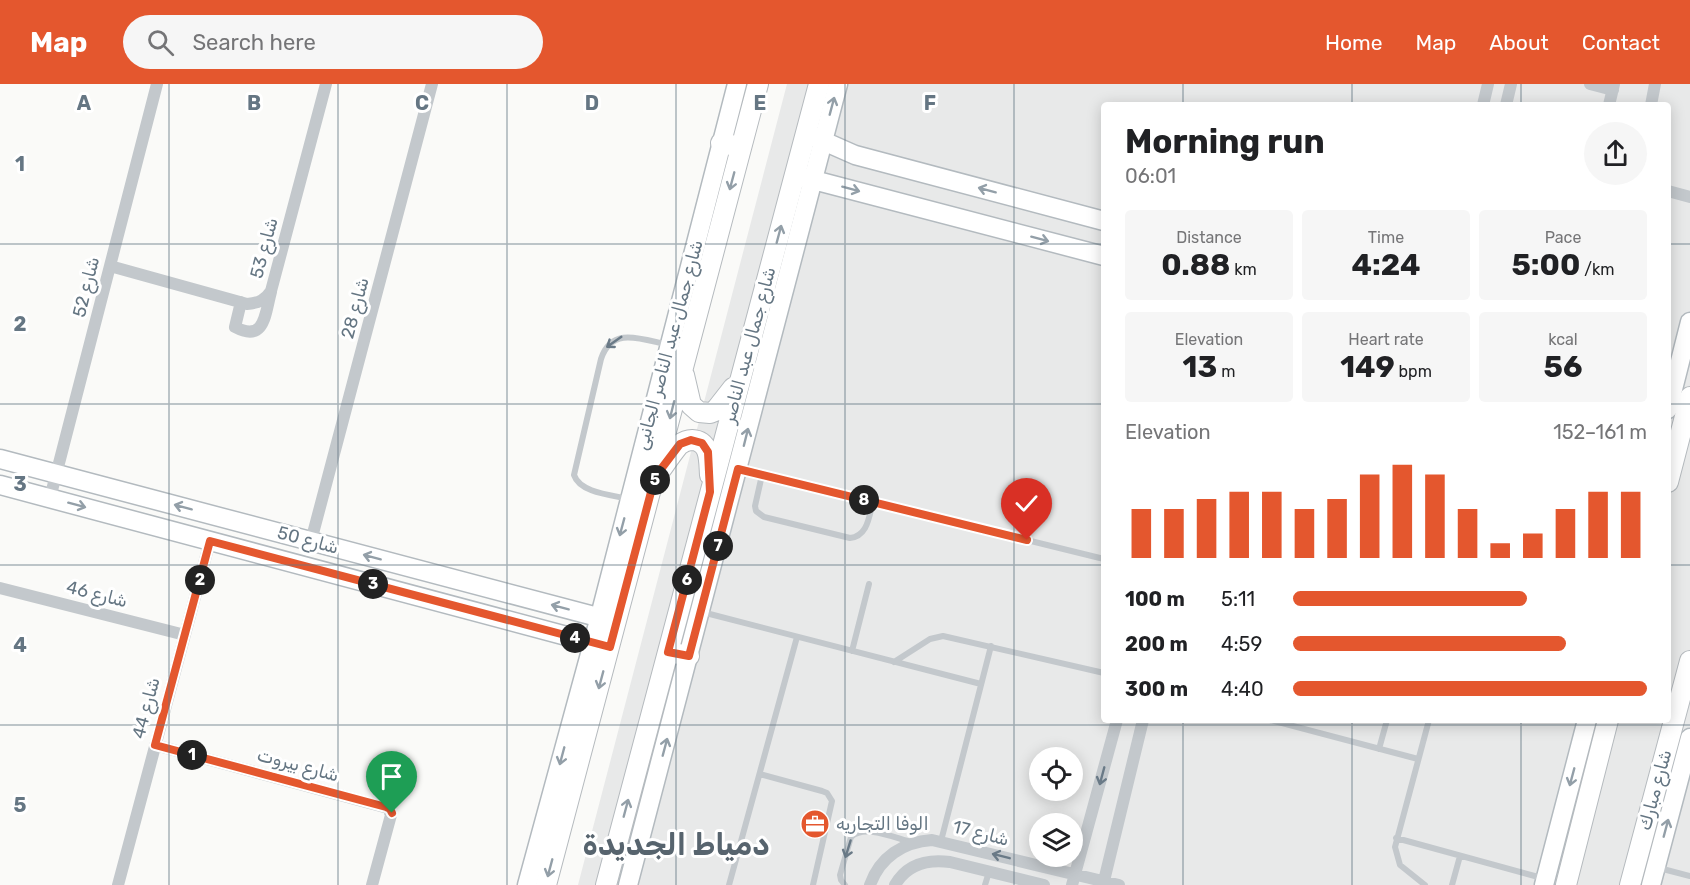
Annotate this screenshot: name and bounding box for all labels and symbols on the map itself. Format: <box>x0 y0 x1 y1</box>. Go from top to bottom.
text: A <box>77 91 92 115</box>
text: B <box>247 91 261 115</box>
text: C <box>415 91 429 115</box>
text: D <box>585 91 599 115</box>
text: E <box>754 91 766 115</box>
text: F <box>924 91 936 115</box>
one-way arrow <box>827 97 839 116</box>
text: 1 <box>15 152 25 176</box>
one-way arrow <box>726 171 738 190</box>
one-way arrow <box>841 184 860 195</box>
one-way arrow <box>977 184 996 195</box>
street label: شارع 53 <box>245 215 284 281</box>
one-way arrow <box>774 225 785 244</box>
one-way arrow <box>1030 234 1049 245</box>
street label: شارع جمال عبد الناصر الجانبى <box>630 237 709 453</box>
street label: شارع 52 <box>68 254 105 320</box>
street label: شارع جمال عبد الناصر <box>717 264 781 427</box>
street label: شارع 28 <box>336 275 375 341</box>
text: 2 <box>14 312 27 336</box>
one-way arrow <box>606 336 623 349</box>
one-way arrow <box>666 401 678 420</box>
one-way arrow <box>741 428 753 447</box>
pin: 5 <box>640 465 670 495</box>
text: 3 <box>13 472 27 496</box>
pin <box>1001 478 1052 540</box>
pin: 8 <box>849 485 879 515</box>
one-way arrow <box>67 500 86 512</box>
one-way arrow <box>174 501 193 512</box>
one-way arrow <box>616 517 628 536</box>
street label: شارع 50 <box>275 521 341 560</box>
pin: 7 <box>703 531 733 561</box>
one-way arrow <box>362 551 381 562</box>
pin: 2 <box>185 565 215 595</box>
pin: 6 <box>672 565 702 595</box>
pin: 3 <box>358 569 388 599</box>
street label: شارع 46 <box>64 576 130 613</box>
one-way arrow <box>551 600 570 612</box>
pin: 4 <box>560 623 590 653</box>
text: 4 <box>13 633 27 657</box>
one-way arrow <box>595 670 606 689</box>
street label: شارع 44 <box>127 675 166 741</box>
one-way arrow <box>660 738 671 757</box>
pin: 1 <box>177 740 207 770</box>
street label: شارع بيروت <box>255 744 341 787</box>
one-way arrow <box>556 746 567 765</box>
street label: شارع مبارك <box>1634 747 1677 833</box>
pin <box>366 751 417 813</box>
one-way arrow <box>1095 767 1107 786</box>
one-way arrow <box>1566 767 1578 786</box>
text: 5 <box>14 793 27 817</box>
one-way arrow <box>621 799 633 818</box>
office icon: الوفا التجاريه <box>799 808 831 840</box>
place label: الوفا التجاريه <box>836 813 929 835</box>
street label: شارع 17 <box>950 815 1011 852</box>
one-way arrow <box>1660 819 1672 838</box>
district label: دمياط الجديدة <box>582 827 770 863</box>
one-way arrow <box>842 839 853 858</box>
one-way arrow <box>992 850 1011 861</box>
one-way arrow <box>544 859 556 878</box>

